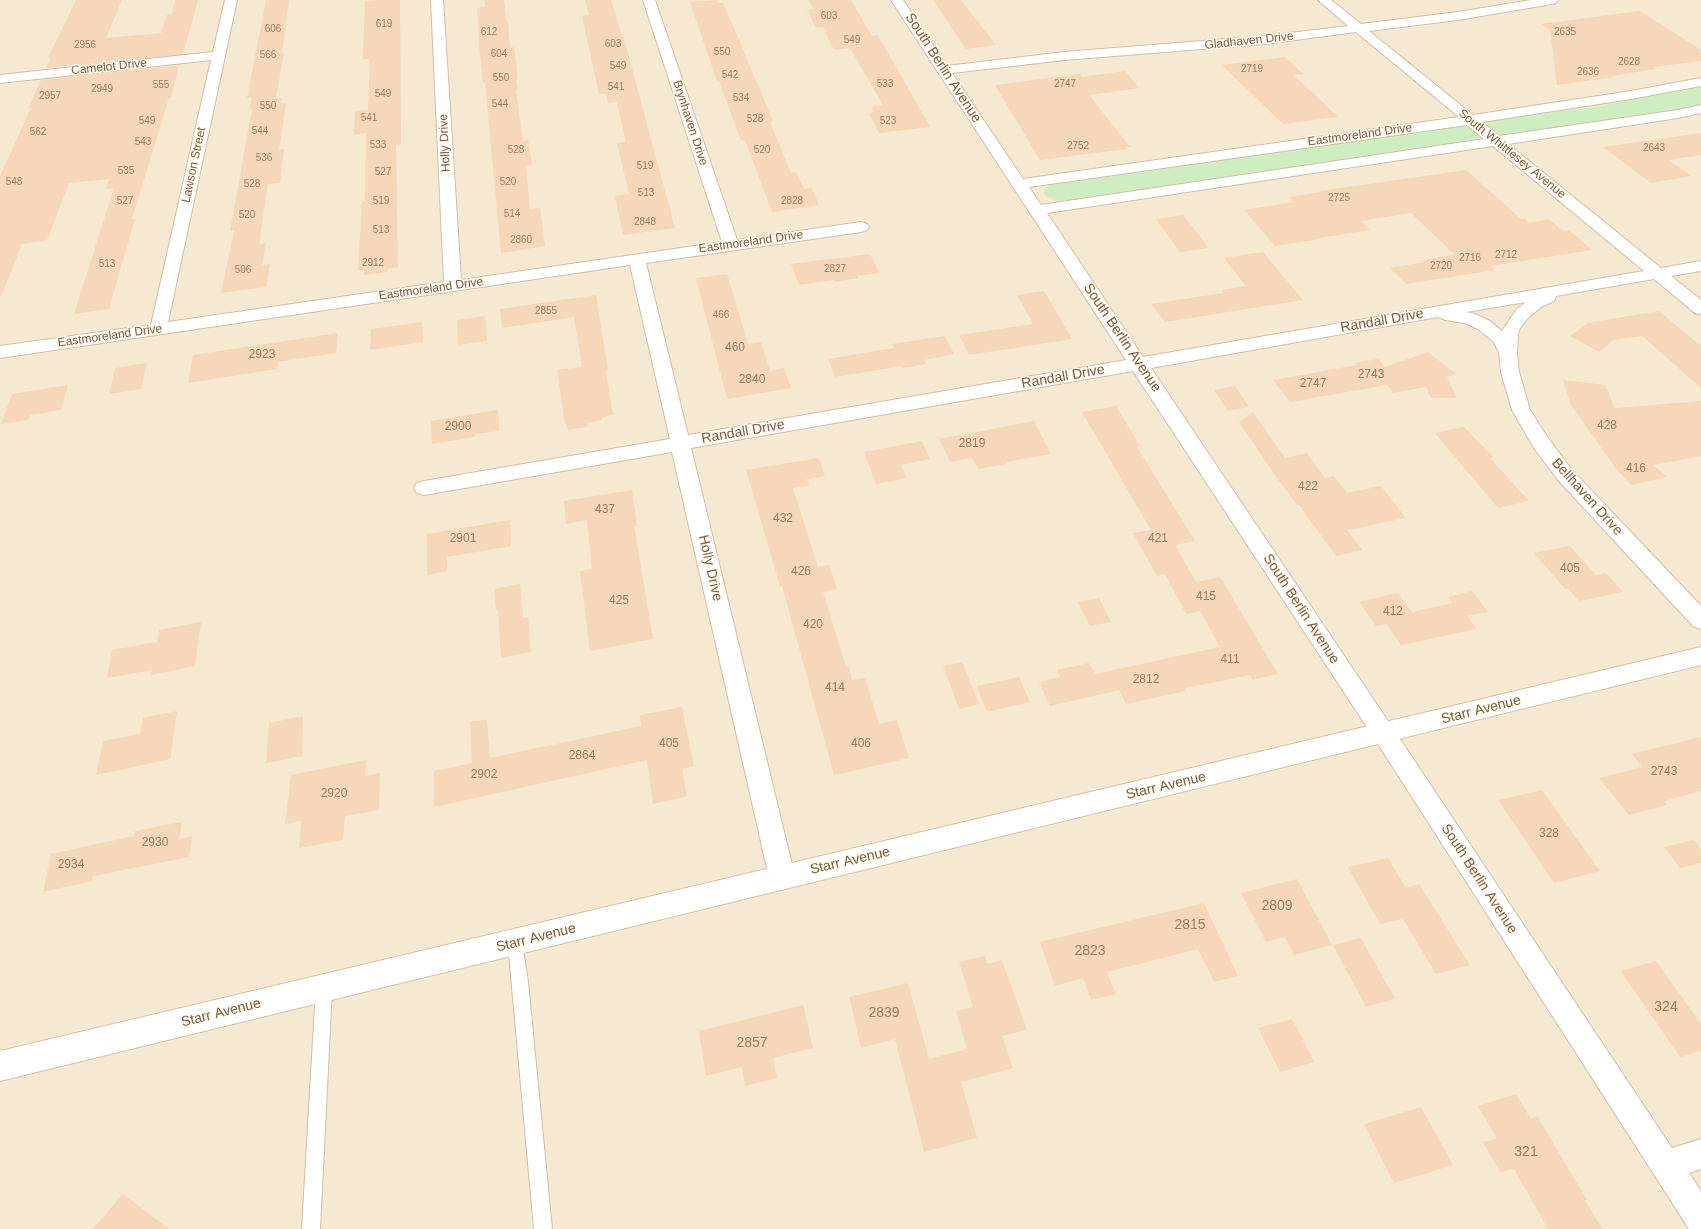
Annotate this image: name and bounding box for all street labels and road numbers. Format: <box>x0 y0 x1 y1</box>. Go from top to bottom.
street label: South Berlin Avenue <box>901 10 985 126</box>
street label: Gladhaven Drive <box>1204 29 1294 53</box>
street label: Camelot Drive <box>70 56 148 78</box>
street label: Brynhaven Drive <box>669 79 711 167</box>
street label: South Whittlesey Avenue <box>1455 106 1569 202</box>
street label: Holly Drive <box>436 114 454 172</box>
street label: Eastmoreland Drive <box>1307 121 1413 149</box>
street label: Lawson Street <box>179 126 209 204</box>
street label: Eastmoreland Drive <box>698 228 804 256</box>
street label: Eastmoreland Drive <box>378 275 484 303</box>
street label: South Berlin Avenue <box>1079 280 1165 396</box>
street label: Randall Drive <box>1339 305 1425 337</box>
street label: Eastmoreland Drive <box>57 322 163 350</box>
street label: Randall Drive <box>1020 361 1106 393</box>
street label: Randall Drive <box>700 416 786 448</box>
street label: Bellhaven Drive <box>1548 455 1626 539</box>
street label: Holly Drive <box>694 533 726 603</box>
street label: South Berlin Avenue <box>1259 551 1343 667</box>
street label: Starr Avenue <box>1439 692 1523 728</box>
street label: Starr Avenue <box>1124 769 1208 803</box>
street label: South Berlin Avenue <box>1437 821 1521 937</box>
street label: Starr Avenue <box>808 844 892 878</box>
street label: Starr Avenue <box>494 920 578 956</box>
street label: Starr Avenue <box>179 995 263 1031</box>

